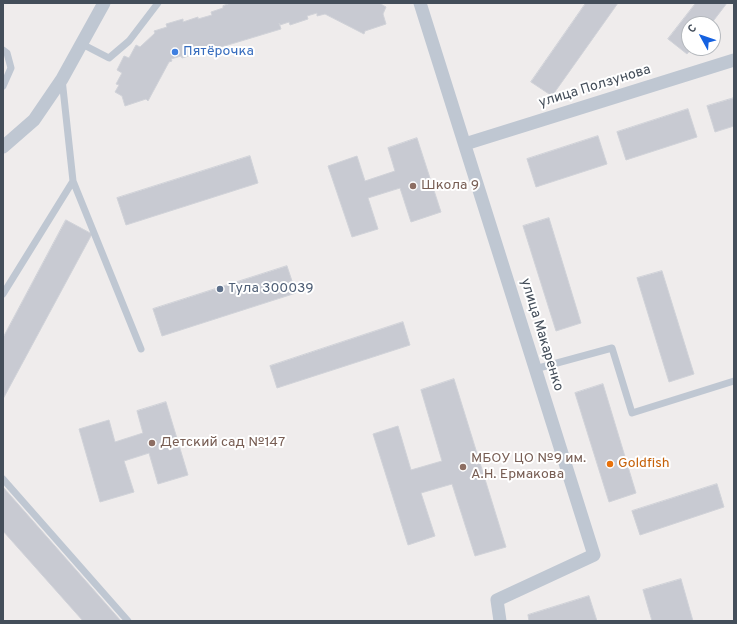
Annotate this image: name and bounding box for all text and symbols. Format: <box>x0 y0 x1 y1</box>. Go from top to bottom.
north arrow <box>681 16 721 56</box>
text: С <box>685 22 700 36</box>
place label: Пятёрочка <box>183 44 254 60</box>
marker: Пятёрочка <box>170 47 180 57</box>
street label: улица Ползунова <box>537 62 653 112</box>
place label: Школа 9 <box>421 178 479 194</box>
marker: Школа 9 <box>408 181 418 191</box>
street label: улица Макаренко <box>516 277 566 393</box>
place label: Тула 300039 <box>228 281 314 297</box>
marker: Тула 300039 <box>215 284 225 294</box>
place label: Детский сад №147 <box>160 435 285 451</box>
marker: Детский сад №147 <box>147 438 157 448</box>
place label: МБОУ ЦО №9 им. А.Н. Ермакова <box>471 451 586 484</box>
place label: Goldfish <box>618 456 670 472</box>
marker: Goldfish <box>605 459 615 469</box>
marker: МБОУ ЦО №9 им. А.Н. Ермакова <box>458 462 468 472</box>

